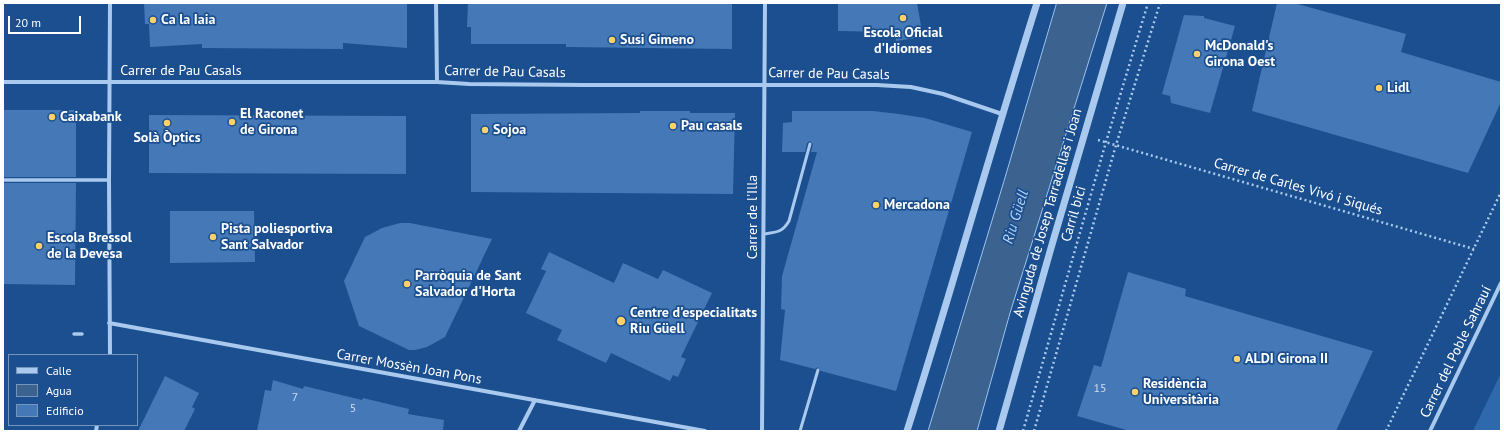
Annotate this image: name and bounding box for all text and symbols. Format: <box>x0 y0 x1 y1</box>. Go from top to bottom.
scale bar <box>10 8 83 34</box>
place label: Ca la Iaia <box>161 12 215 28</box>
marker: Escola Oficial d'Idiomes <box>898 13 908 23</box>
text: 20 m <box>15 15 41 30</box>
marker: Ca la Iaia <box>148 15 158 25</box>
place label: Escola Oficial d'Idiomes <box>863 25 943 58</box>
place label: Susi Gimeno <box>620 32 694 48</box>
marker: Susi Gimeno <box>607 35 617 45</box>
place label: McDonald's Girona Oest <box>1205 38 1275 70</box>
marker: McDonald's Girona Oest <box>1192 49 1202 59</box>
street label: Carrer de Pau Casals <box>120 63 242 79</box>
street label: Carrer de Pau Casals <box>444 63 566 81</box>
street label: Carrer de Pau Casals <box>768 65 890 83</box>
place label: Lidl <box>1387 80 1410 96</box>
marker: Lidl <box>1374 83 1384 93</box>
place label: El Raconet de Girona <box>240 106 303 138</box>
street label: Avinguda de Josep Tarradellas i Joan <box>1010 107 1086 319</box>
place label: Caixabank <box>60 109 122 125</box>
marker: Caixabank <box>47 112 57 122</box>
marker: El Raconet de Girona <box>227 117 237 127</box>
marker: Solà Òptics <box>162 118 172 128</box>
place label: Pau casals <box>681 118 743 134</box>
marker: Pau casals <box>668 121 678 131</box>
place label: Sojoa <box>493 122 526 138</box>
marker: Sojoa <box>480 125 490 135</box>
place label: Solà Òptics <box>133 130 201 146</box>
street label: Carrer de Carles Vivó i Siqués <box>1212 155 1384 219</box>
street label: Carrer de l'Illa <box>745 175 761 259</box>
street label: Carril bici <box>1058 184 1090 244</box>
water label: Riu Güell <box>999 188 1033 246</box>
place label: Mercadona <box>884 197 950 213</box>
marker: Mercadona <box>871 200 881 210</box>
place label: Pista poliesportiva Sant Salvador <box>221 221 333 254</box>
place label: Escola Bressol de la Devesa <box>47 230 132 262</box>
marker: Pista poliesportiva Sant Salvador <box>208 232 218 242</box>
marker: Escola Bressol de la Devesa <box>34 241 44 251</box>
place label: Parròquia de Sant Salvador d'Horta <box>415 268 521 300</box>
marker: Parròquia de Sant Salvador d'Horta <box>402 279 412 289</box>
street label: Carrer del Poble Sahrauí <box>1417 283 1495 421</box>
place label: Centre d'especialitats Riu Güell <box>630 305 757 338</box>
marker: Centre d'especialitats Riu Güell <box>615 315 627 327</box>
street label: Carrer Mossèn Joan Pons <box>335 346 483 388</box>
place label: ALDI Girona II <box>1245 351 1328 367</box>
legend <box>8 354 138 426</box>
marker: ALDI Girona II <box>1232 354 1242 364</box>
text: Calle <box>46 363 72 378</box>
place label: Residència Universitària <box>1143 376 1219 408</box>
house number: 15 <box>1093 382 1107 396</box>
text: Agua <box>46 383 72 398</box>
marker: Residència Universitària <box>1130 387 1140 397</box>
house number: 7 <box>292 391 298 405</box>
house number: 5 <box>350 402 356 416</box>
text: Edificio <box>46 403 84 418</box>

